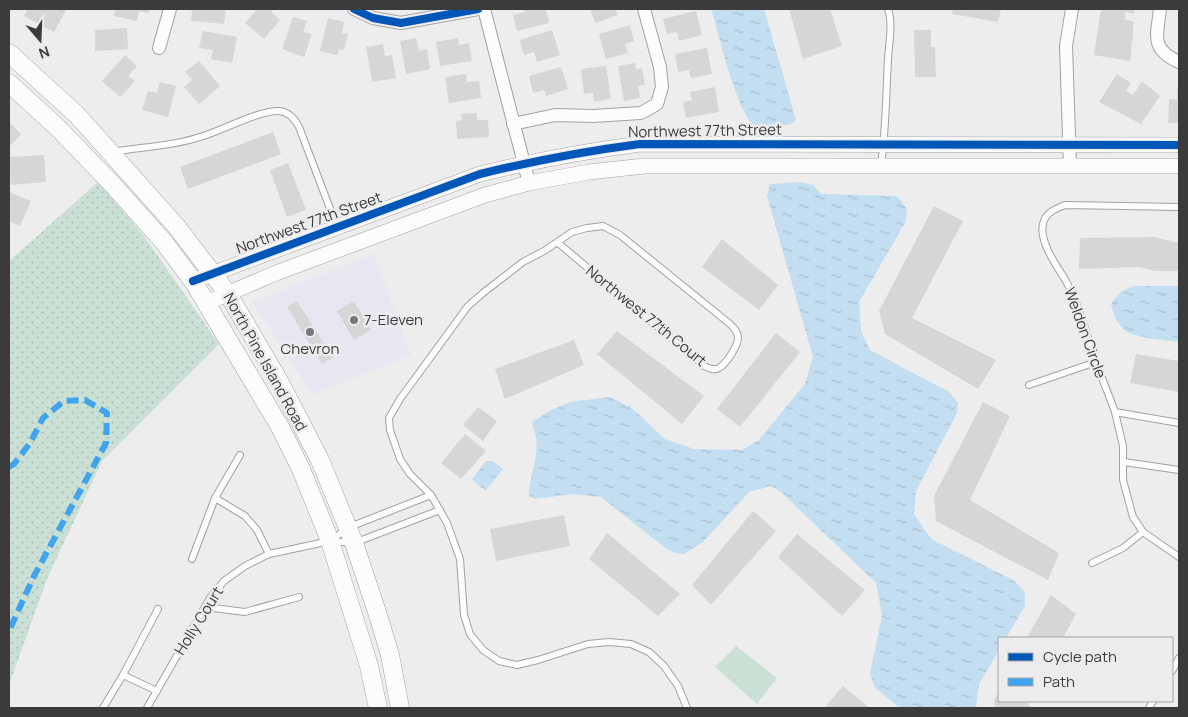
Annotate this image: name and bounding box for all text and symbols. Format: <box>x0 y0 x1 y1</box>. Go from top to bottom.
north arrow <box>15 15 65 65</box>
text: N <box>37 42 52 63</box>
street label: Northwest 77th Street <box>628 119 782 142</box>
street label: Northwest 77th Street <box>233 186 385 259</box>
street label: Northwest 77th Court <box>582 260 711 371</box>
street label: Weldon Circle <box>1059 285 1112 381</box>
street label: North Pine Island Road <box>219 289 312 435</box>
place label: 7-Eleven <box>364 309 423 330</box>
marker: 7-Eleven <box>348 314 360 326</box>
marker: Chevron <box>304 326 316 338</box>
place label: Chevron <box>281 338 339 359</box>
street label: Holly Court <box>169 583 228 659</box>
legend <box>998 637 1173 702</box>
text: Cycle path <box>1043 646 1117 667</box>
text: Path <box>1043 671 1075 692</box>

